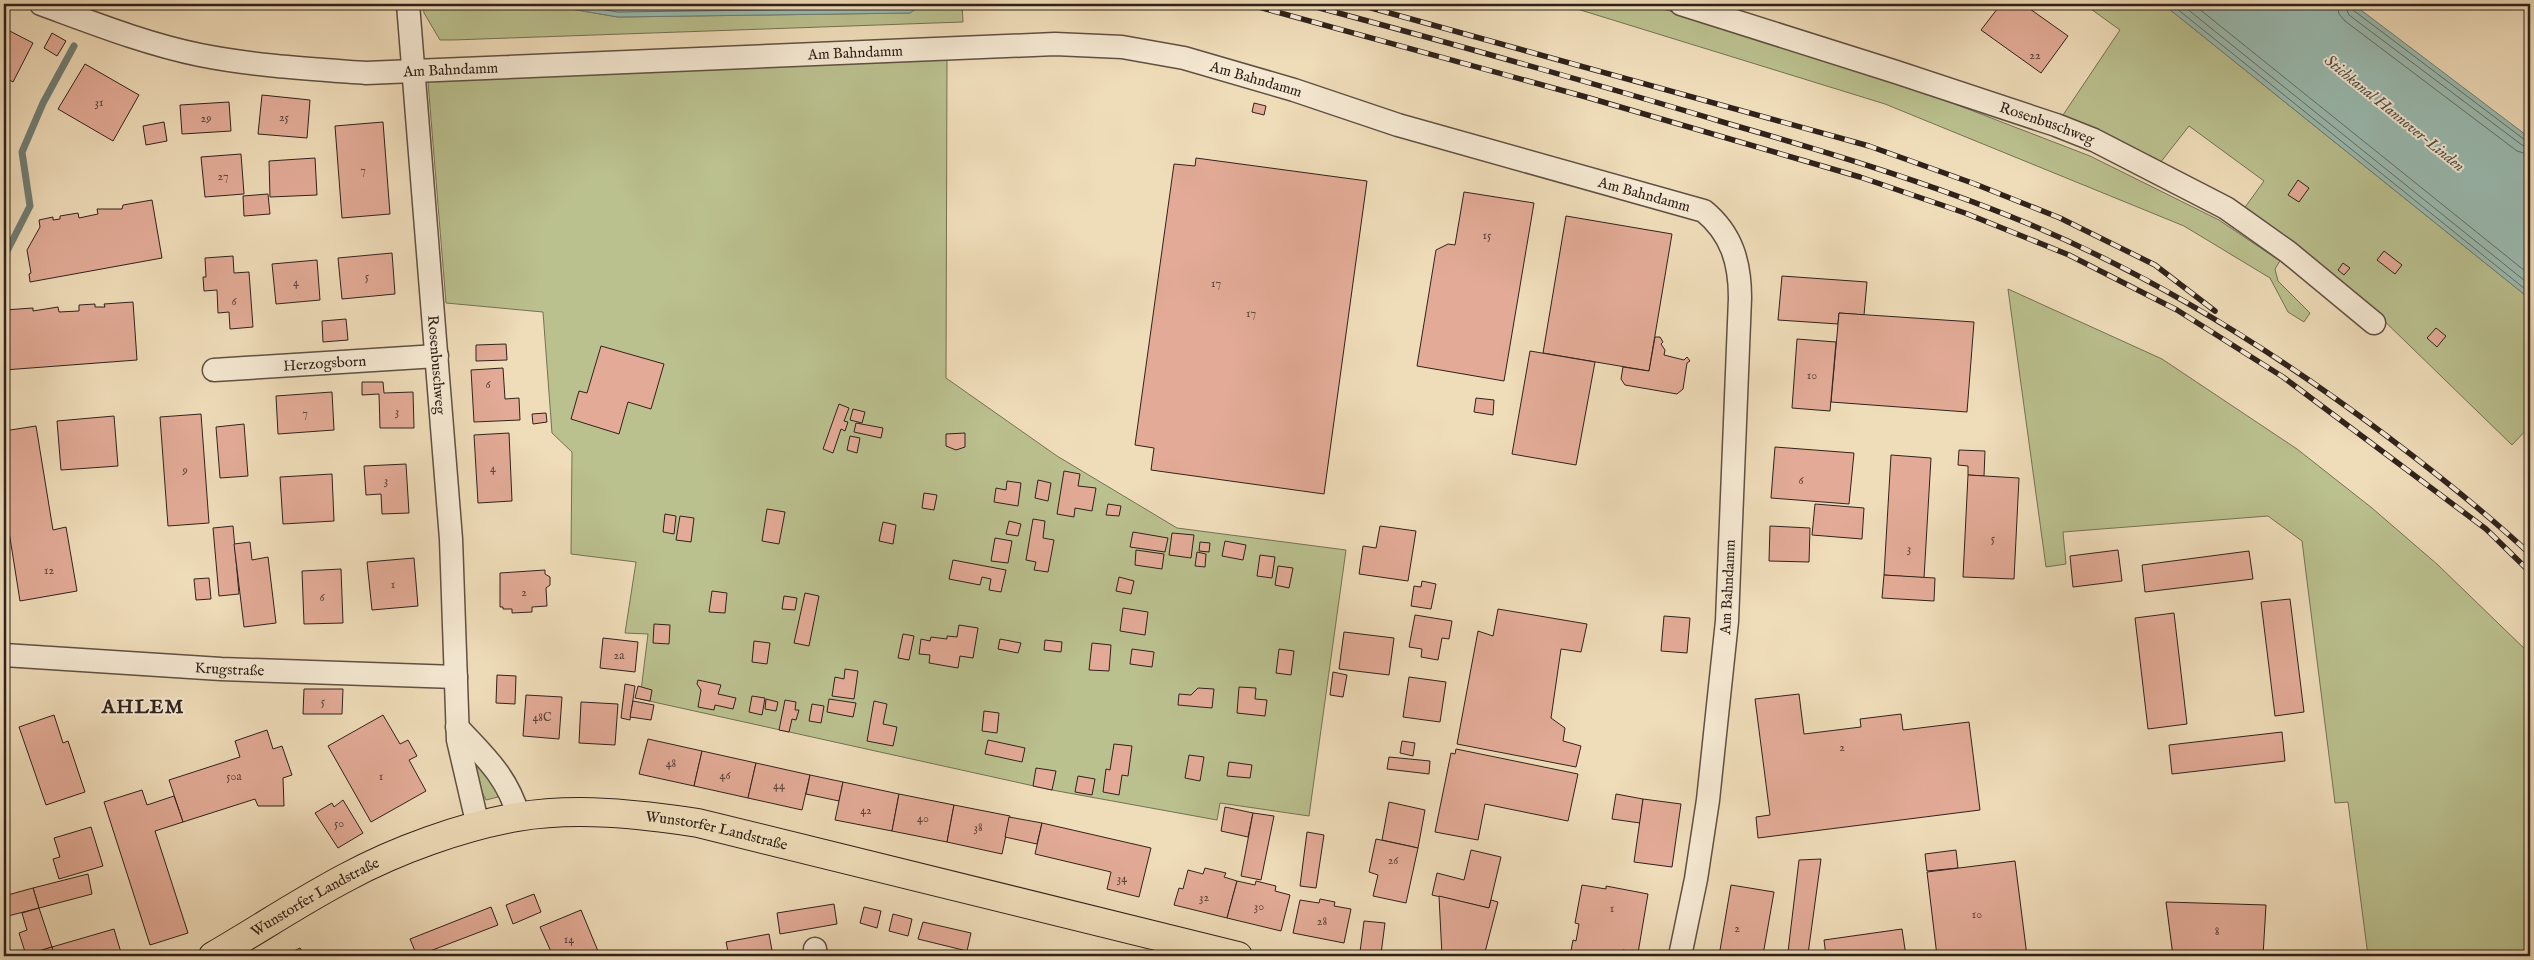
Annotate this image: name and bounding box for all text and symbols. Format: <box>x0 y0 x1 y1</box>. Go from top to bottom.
street label: Am Bahndamm <box>806 41 904 64</box>
house number: 22 <box>2029 48 2041 63</box>
water label: Stichkanal Hannover-Linden <box>2320 51 2468 177</box>
street label: Am Bahndamm <box>1207 56 1305 102</box>
street label: Am Bahndamm <box>402 58 499 81</box>
house number: 31 <box>95 95 103 110</box>
street label: Rosenbuschweg <box>1997 97 2098 149</box>
house number: 25 <box>279 110 290 125</box>
house number: 29 <box>201 111 211 126</box>
house number: 7 <box>360 163 366 178</box>
house number: 27 <box>217 169 229 184</box>
street label: Am Bahndamm <box>1595 172 1693 216</box>
house number: 15 <box>1483 228 1492 243</box>
house number: 5 <box>365 269 370 284</box>
house number: 4 <box>293 275 299 290</box>
house number: 17 <box>1211 276 1221 291</box>
house number: 6 <box>231 294 237 309</box>
house number: 17 <box>1246 306 1256 321</box>
street label: Rosenbuschweg <box>424 314 451 416</box>
street label: Herzogsborn <box>283 351 367 375</box>
house number: 10 <box>1807 368 1817 383</box>
house number: 6 <box>485 377 491 392</box>
house number: 3 <box>395 404 399 419</box>
house number: 7 <box>302 406 308 421</box>
house number: 4 <box>490 461 496 476</box>
house number: 9 <box>181 463 188 478</box>
house number: 3 <box>384 473 388 488</box>
house number: 6 <box>1798 473 1804 488</box>
house number: 5 <box>1991 531 1996 546</box>
street label: Am Bahndamm <box>1716 539 1740 636</box>
house number: 3 <box>1907 541 1911 556</box>
house number: 12 <box>44 563 54 578</box>
house number: 1 <box>391 577 395 592</box>
house number: 2 <box>521 585 527 600</box>
house number: 6 <box>319 590 325 605</box>
house number: 2a <box>614 648 625 663</box>
street label: Krugstraße <box>194 658 265 680</box>
house number: 5 <box>321 694 326 709</box>
district label: AHLEM <box>101 695 184 720</box>
house number: 48C <box>532 710 552 725</box>
house number: 2 <box>1839 740 1845 755</box>
house number: 48 <box>666 756 677 771</box>
house number: 46 <box>720 768 731 783</box>
house number: 50a <box>226 769 243 784</box>
house number: 1 <box>379 769 383 784</box>
house number: 44 <box>773 778 785 793</box>
house number: 42 <box>860 803 872 818</box>
street label: Wunstorfer Landstraße <box>644 807 790 854</box>
house number: 40 <box>917 811 929 826</box>
house number: 50 <box>334 816 344 831</box>
house number: 38 <box>973 820 983 835</box>
street label: Wunstorfer Landstraße <box>247 853 382 941</box>
house number: 26 <box>1388 853 1399 868</box>
house number: 34 <box>1117 871 1127 886</box>
house number: 32 <box>1199 890 1209 905</box>
house number: 30 <box>1254 899 1264 914</box>
house number: 1 <box>1610 901 1614 916</box>
house number: 10 <box>1972 907 1982 922</box>
house number: 28 <box>1317 914 1327 929</box>
house number: 2 <box>1734 921 1740 936</box>
house number: 8 <box>2215 924 2220 939</box>
house number: 14 <box>564 932 574 947</box>

